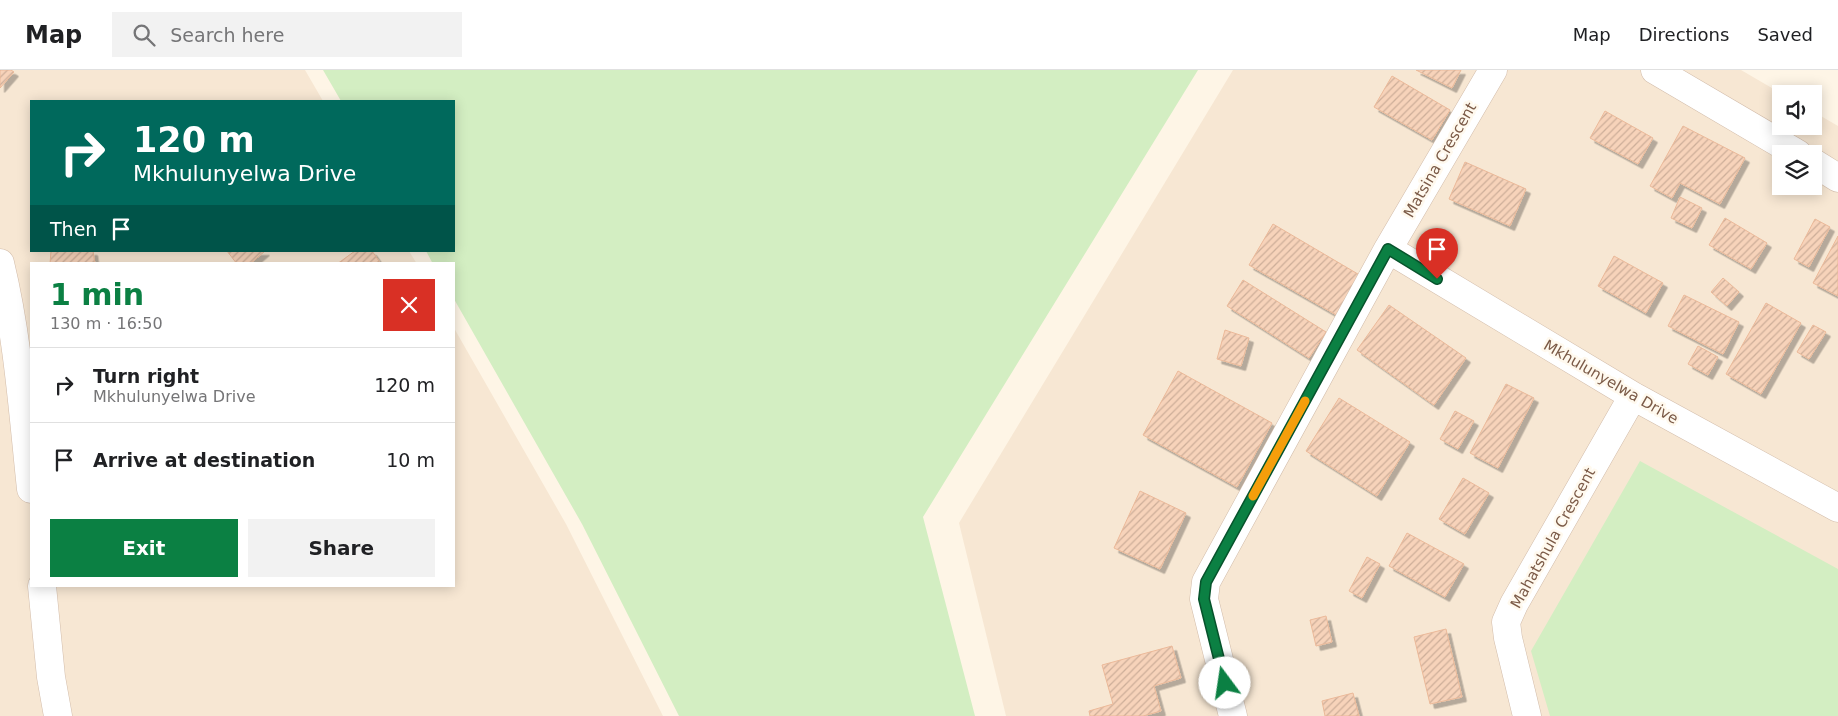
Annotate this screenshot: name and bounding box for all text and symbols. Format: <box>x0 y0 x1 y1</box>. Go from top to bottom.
search box <box>112 12 462 57</box>
text: Map <box>25 21 82 49</box>
icon: search <box>130 21 158 49</box>
text: Search here <box>170 24 284 46</box>
text: Map <box>1573 24 1611 45</box>
text: Directions <box>1639 24 1729 45</box>
text: Saved <box>1757 24 1813 45</box>
map controls <box>1772 85 1822 195</box>
button: sound <box>1772 85 1822 135</box>
street label: Matsina Crescent <box>1400 99 1480 221</box>
icon: right <box>50 120 115 185</box>
text: 120 m <box>133 120 255 160</box>
button: layers <box>1772 145 1822 195</box>
text: Mkhulunyelwa Drive <box>133 161 356 186</box>
icon: arrive <box>107 215 135 243</box>
text: Then <box>50 218 97 240</box>
pin <box>1416 228 1458 279</box>
icon: arrive <box>1423 235 1451 263</box>
text: 1 min <box>50 277 144 312</box>
button: close <box>383 279 435 331</box>
text: 130 m · 16:50 <box>50 314 163 333</box>
street label: Mkhulunyelwa Drive <box>1541 336 1681 428</box>
text: Turn right <box>93 365 199 387</box>
icon: right <box>50 371 78 399</box>
text: 120 m <box>374 374 435 396</box>
text: Mkhulunyelwa Drive <box>93 387 255 406</box>
icon: arrive <box>50 446 78 474</box>
text: Arrive at destination <box>93 449 315 471</box>
text: 10 m <box>386 449 435 471</box>
street label: Mahatshula Crescent <box>1507 464 1599 611</box>
button: Exit <box>50 519 238 577</box>
button: Share <box>248 519 435 577</box>
position arrow <box>1198 656 1250 708</box>

